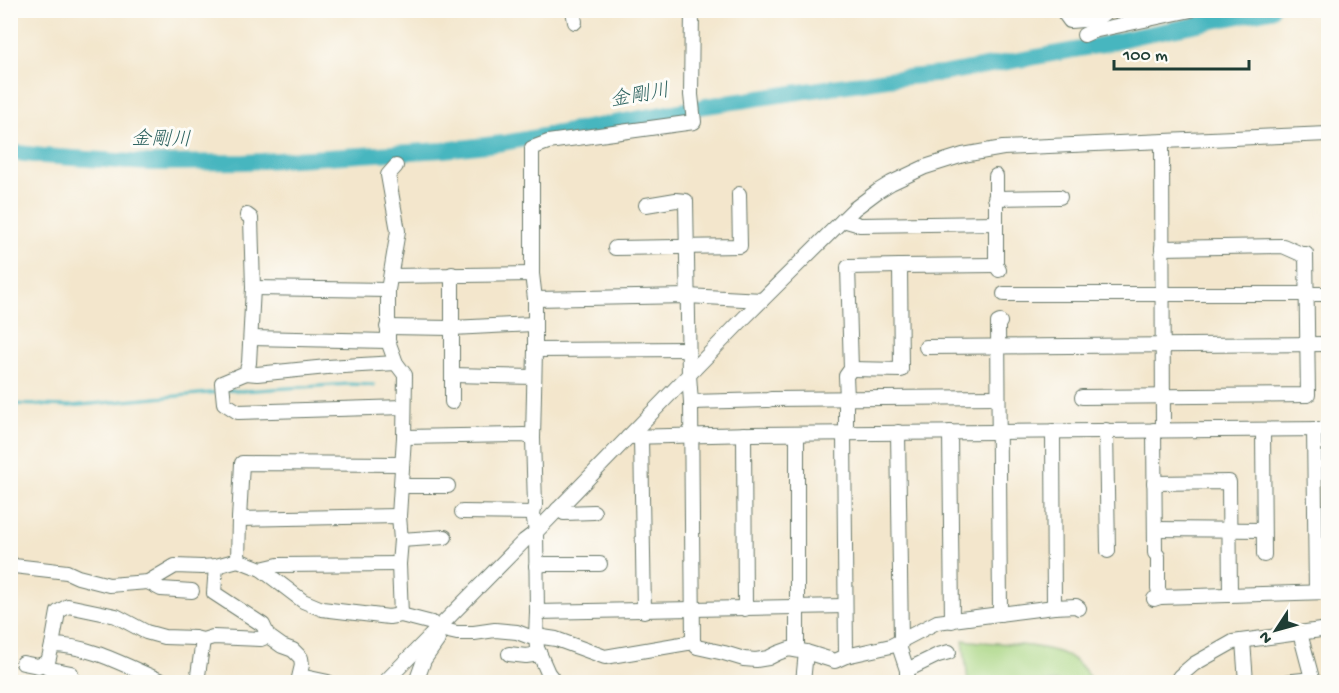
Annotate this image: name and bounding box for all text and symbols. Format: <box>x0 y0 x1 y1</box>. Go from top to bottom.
scale bar <box>1114 33 1249 71</box>
text: 100 m <box>1122 46 1168 67</box>
water label: 金剛川 <box>608 79 672 114</box>
water label: 金剛川 <box>131 128 191 153</box>
north arrow <box>1246 600 1306 660</box>
text: N <box>1256 627 1277 647</box>

